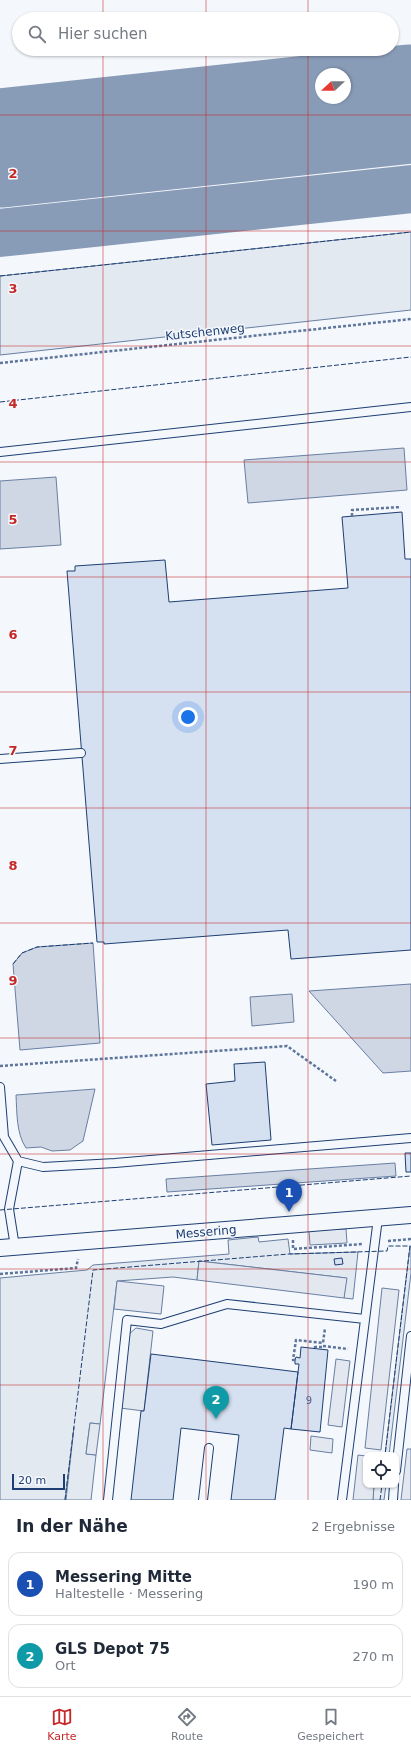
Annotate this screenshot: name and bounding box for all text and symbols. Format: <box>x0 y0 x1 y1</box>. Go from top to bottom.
search box <box>12 12 399 56</box>
icon: search <box>26 23 48 45</box>
text: Hier suchen <box>58 25 147 43</box>
north arrow <box>315 68 351 104</box>
text: 2 <box>8 166 18 181</box>
text: 3 <box>8 281 18 296</box>
street label: Kutschenweg <box>165 321 245 343</box>
text: 4 <box>8 396 18 411</box>
text: 5 <box>8 512 18 527</box>
text: 6 <box>8 627 18 642</box>
your location <box>178 707 198 727</box>
text: 7 <box>8 743 18 758</box>
text: 8 <box>8 858 18 873</box>
text: 9 <box>8 973 18 988</box>
pin: 1 <box>276 1179 302 1212</box>
street label: Messering <box>175 1222 237 1242</box>
pin: 2 <box>203 1386 229 1419</box>
house number: 9 <box>306 1395 312 1406</box>
map controls <box>363 1452 399 1488</box>
button: locate <box>363 1452 399 1488</box>
scale bar <box>12 1472 65 1491</box>
text: 20 m <box>18 1474 46 1487</box>
text: In der Nähe <box>16 1516 128 1536</box>
text: 2 Ergebnisse <box>311 1519 395 1534</box>
text: Messering Mitte <box>55 1568 192 1586</box>
text: 1 <box>25 1577 35 1592</box>
text: 190 m <box>352 1577 394 1592</box>
text: Haltestelle · Messering <box>55 1586 203 1601</box>
text: GLS Depot 75 <box>55 1640 170 1658</box>
text: 2 <box>25 1649 35 1664</box>
text: 270 m <box>352 1649 394 1664</box>
text: Ort <box>55 1658 76 1673</box>
tab: Karte <box>47 1706 77 1743</box>
tab: Route <box>171 1706 203 1743</box>
tab: Gespeichert <box>297 1706 364 1743</box>

